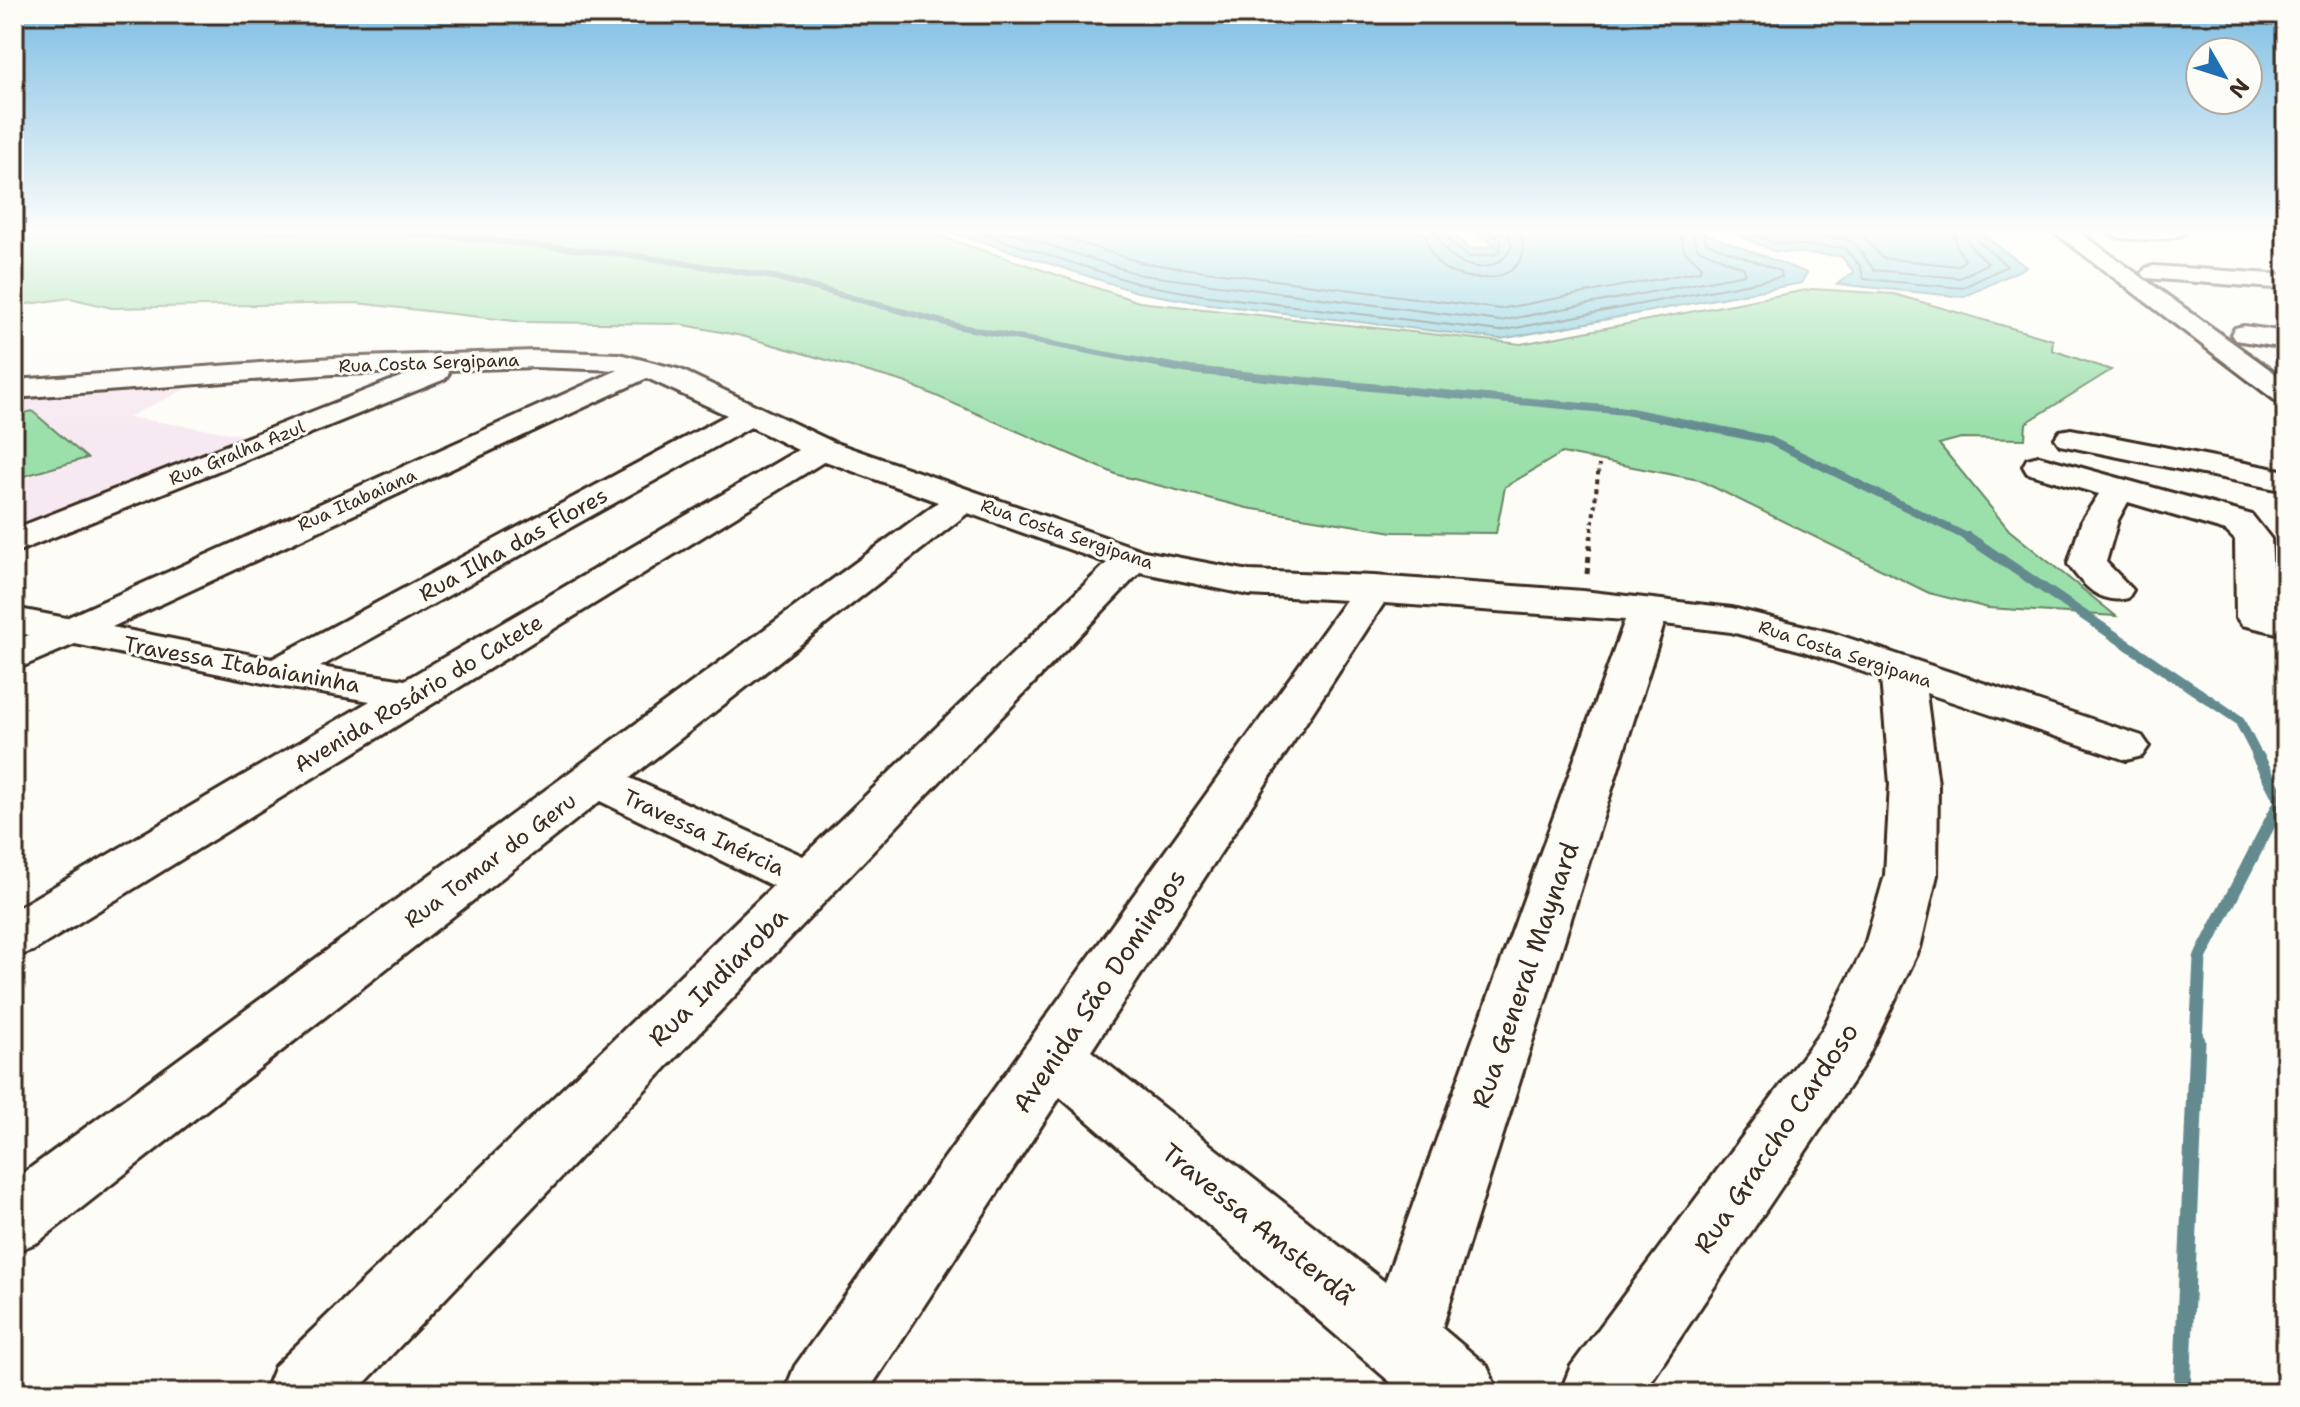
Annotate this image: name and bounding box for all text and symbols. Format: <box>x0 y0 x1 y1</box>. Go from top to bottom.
north arrow <box>2184 36 2264 116</box>
text: N <box>2222 72 2256 104</box>
street label: Rua Costa Sergipana <box>338 348 520 378</box>
street label: Rua Gralha Azul <box>166 415 309 491</box>
street label: Rua Itabaiana <box>294 463 420 537</box>
street label: Rua Ilha das Flores <box>414 481 613 608</box>
street label: Rua Costa Sergipana <box>978 493 1156 575</box>
street label: Avenida Rosário do Catete <box>289 608 548 779</box>
street label: Rua Costa Sergipana <box>1755 615 1935 693</box>
street label: Travessa Itabaianinha <box>122 629 363 700</box>
street label: Travessa Inércia <box>618 782 790 883</box>
street label: Rua Tomar do Geru <box>398 786 582 935</box>
street label: Rua General Maynard <box>1462 837 1587 1113</box>
street label: Avenida São Domingos <box>1004 862 1193 1120</box>
street label: Rua Indiaroba <box>640 899 795 1054</box>
street label: Rua Graccho Cardoso <box>1685 1015 1866 1260</box>
street label: Travessa Amsterdã <box>1154 1135 1362 1312</box>

